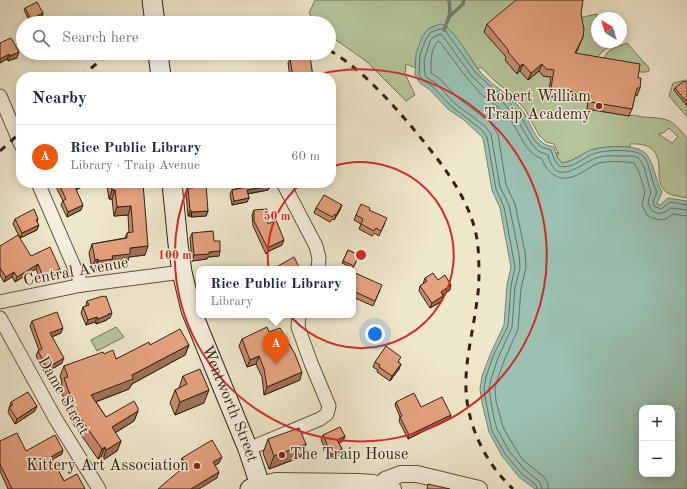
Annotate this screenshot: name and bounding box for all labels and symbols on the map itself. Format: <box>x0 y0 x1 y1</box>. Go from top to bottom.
north arrow <box>591 12 627 48</box>
place label: Robert William Traip Academy <box>484 89 592 123</box>
marker: Robert William Traip Academy <box>594 101 604 111</box>
text: 50 m <box>264 210 291 223</box>
centre of rings <box>354 248 368 262</box>
text: 100 m <box>158 250 192 262</box>
street label: Central Avenue <box>22 255 130 289</box>
your location <box>365 324 385 344</box>
pin: A <box>263 331 289 364</box>
street label: Wentworth Street <box>198 343 260 465</box>
street label: Dame Street <box>34 354 92 438</box>
place label: The Traip House <box>290 447 408 463</box>
marker: The Traip House <box>277 450 287 460</box>
place label: Kittery Art Association <box>26 458 189 474</box>
marker: Kittery Art Association <box>192 461 202 471</box>

